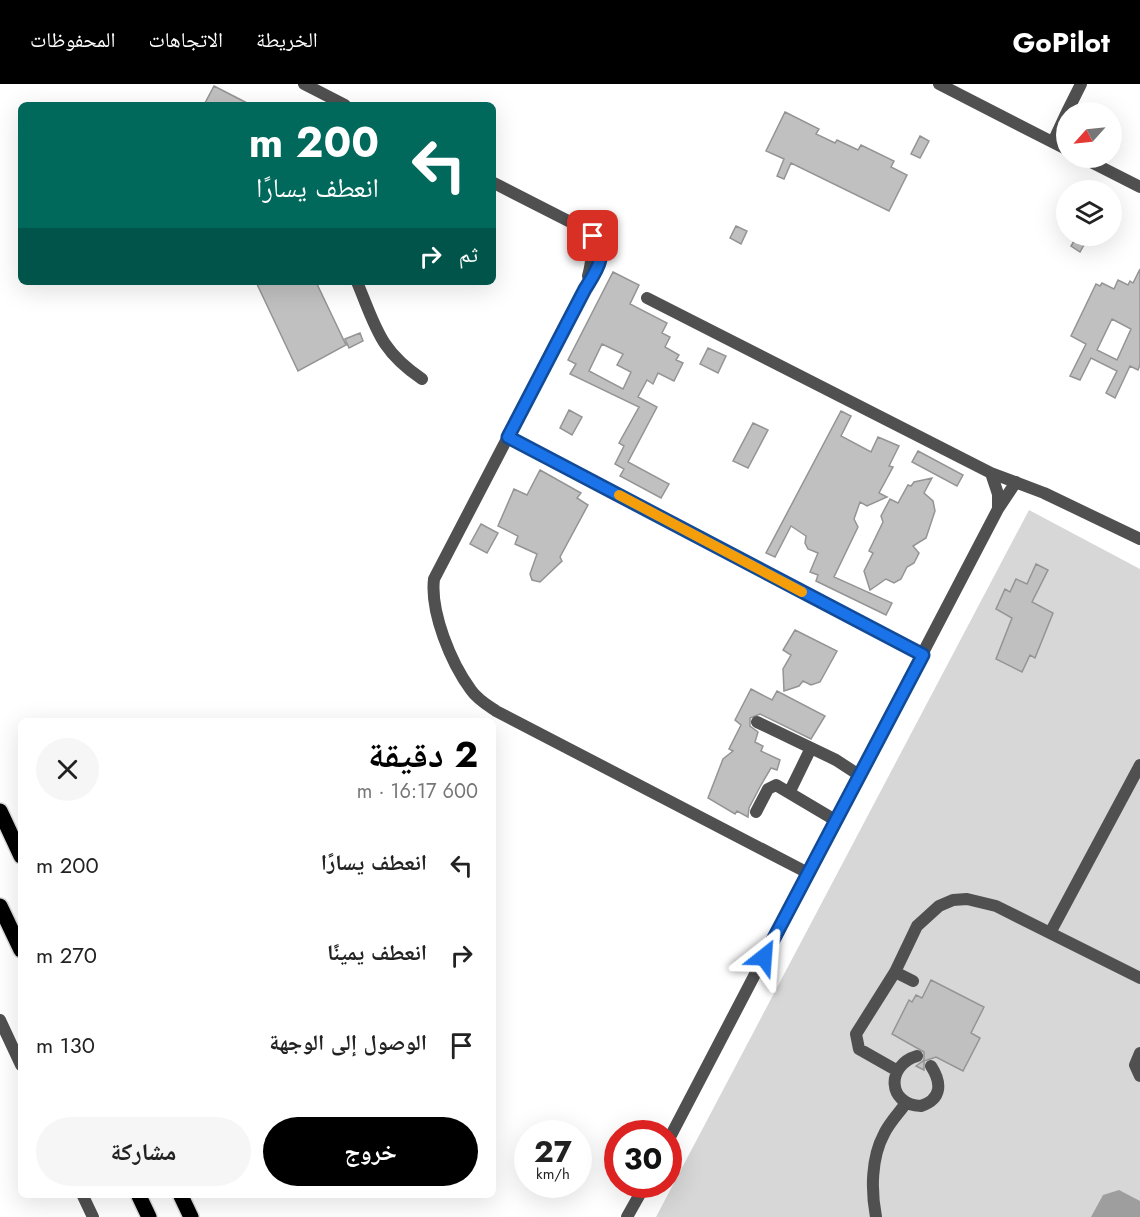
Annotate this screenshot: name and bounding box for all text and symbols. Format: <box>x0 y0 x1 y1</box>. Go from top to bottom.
text: GoPilot <box>1013 22 1110 63</box>
text: المحفوظات <box>30 25 115 55</box>
text: الاتجاهات <box>148 25 223 55</box>
text: الخريطة <box>256 25 318 55</box>
north arrow <box>1056 102 1122 168</box>
map controls <box>1056 102 1122 246</box>
text: 200 m <box>249 112 379 173</box>
icon: left <box>400 126 478 204</box>
text: انعطف يسارًا <box>256 168 379 207</box>
button: layers <box>1056 180 1122 246</box>
pin <box>567 210 618 261</box>
icon: arrive <box>576 219 609 252</box>
text: ثم <box>459 238 478 270</box>
icon: right <box>414 240 447 273</box>
text: 2 دقيقة <box>368 728 478 780</box>
button: close <box>36 738 99 801</box>
text: 600 m · 16:17 <box>357 777 478 806</box>
text: انعطف يسارًا <box>321 846 427 878</box>
text: 200 m <box>36 849 99 881</box>
icon: left <box>445 849 478 882</box>
position arrow <box>732 925 796 989</box>
text: انعطف يمينًا <box>327 936 427 968</box>
text: 270 m <box>36 939 97 971</box>
icon: right <box>445 939 478 972</box>
text: الوصول إلى الوجهة <box>269 1026 427 1058</box>
text: 130 m <box>36 1029 95 1061</box>
icon: arrive <box>445 1029 478 1062</box>
button: مشاركة <box>36 1117 251 1186</box>
button: خروج <box>263 1117 478 1186</box>
speed limit sign: 30 <box>604 1120 682 1198</box>
text: 27 <box>534 1130 572 1173</box>
text: km/h <box>536 1163 570 1185</box>

